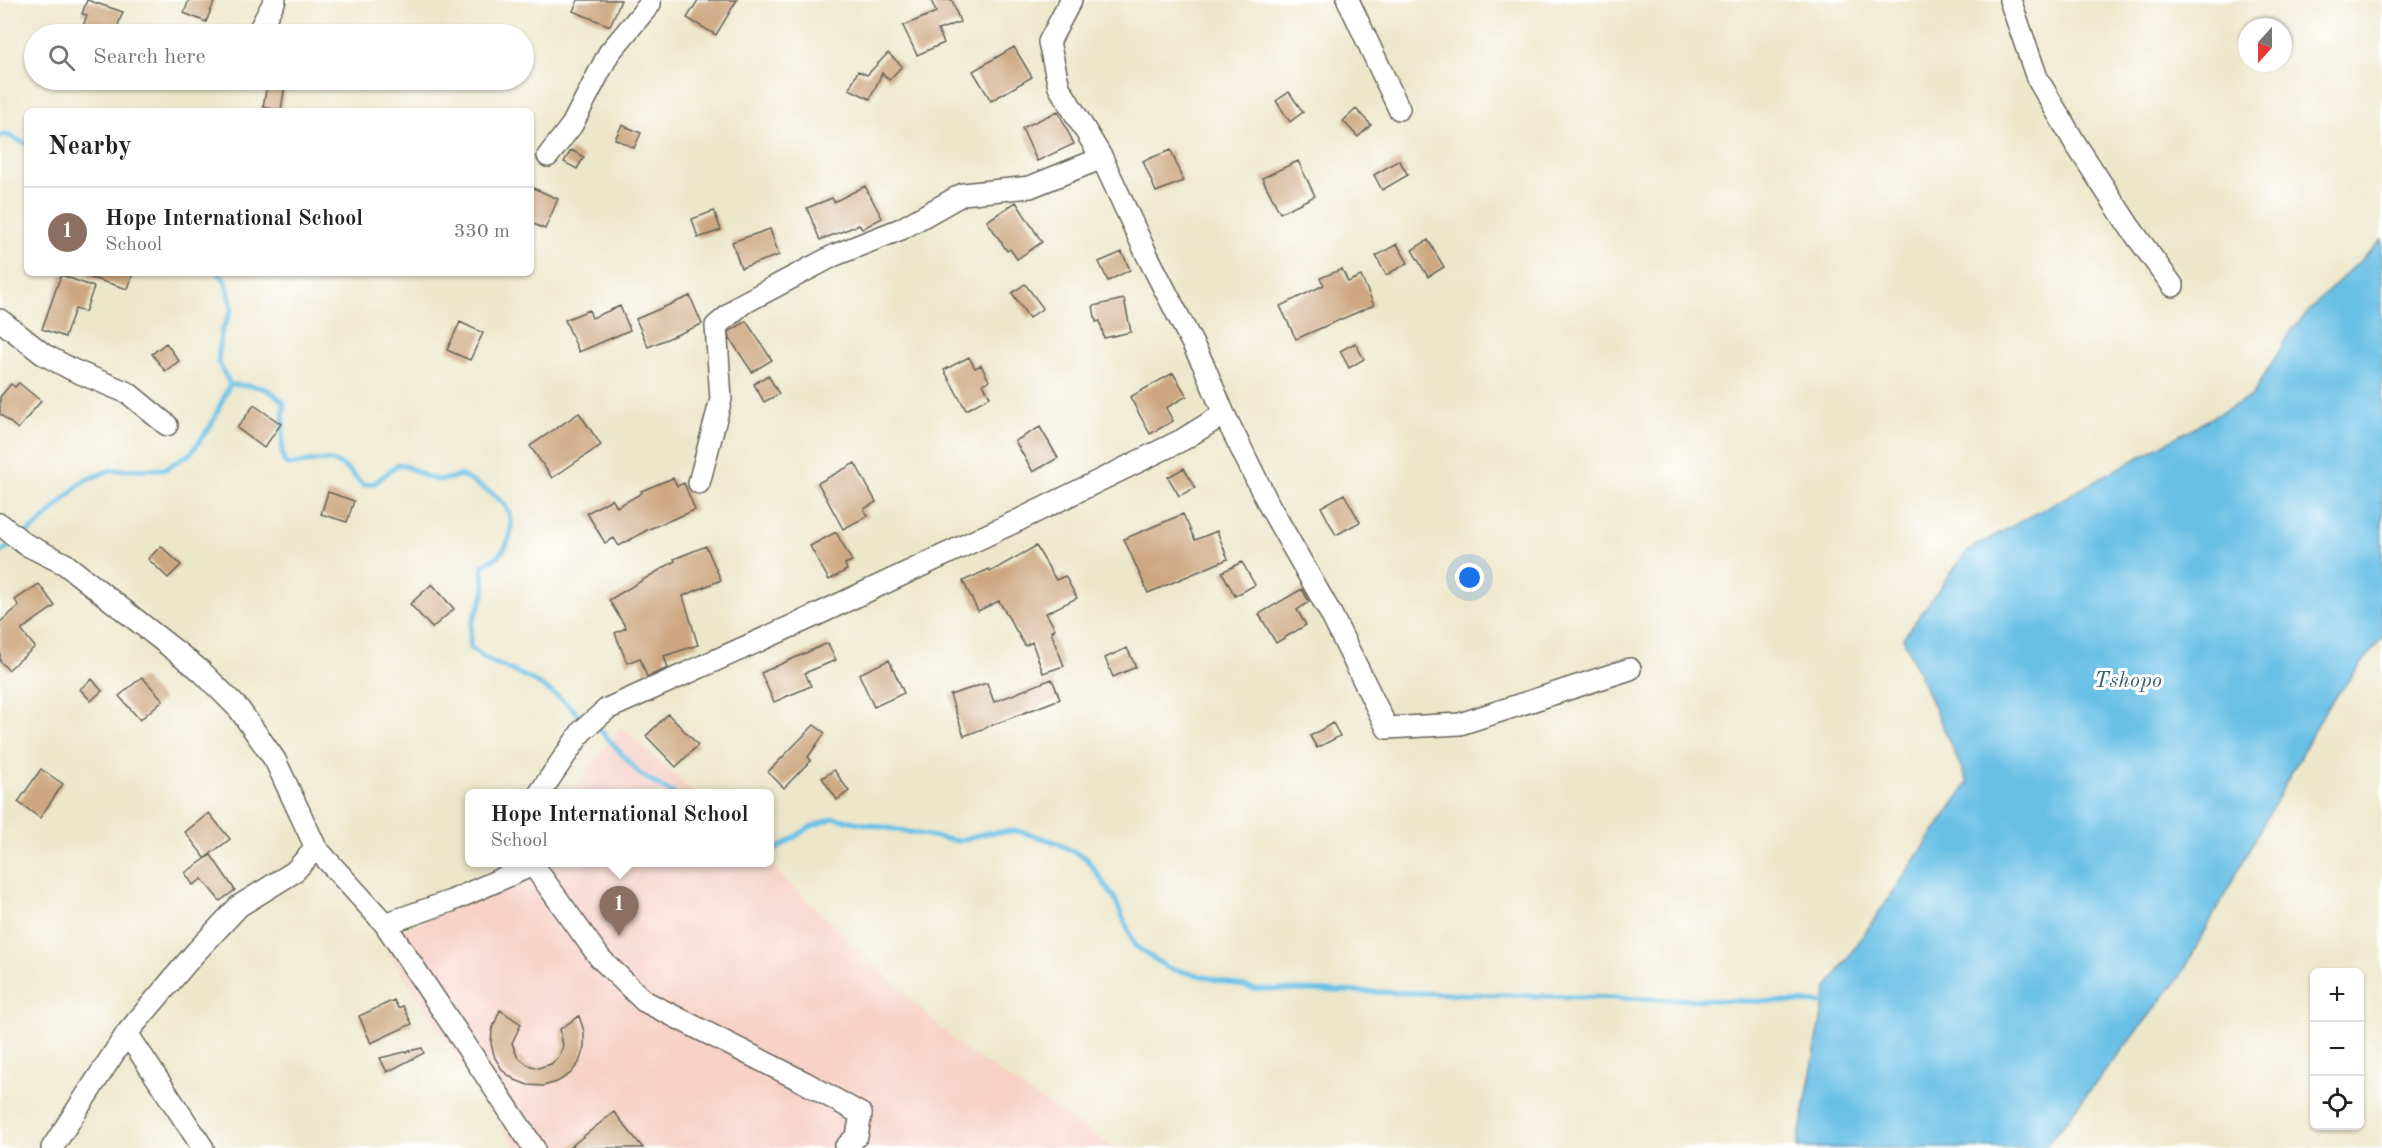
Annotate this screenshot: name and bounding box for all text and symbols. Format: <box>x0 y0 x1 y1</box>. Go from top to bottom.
north arrow <box>2238 18 2292 72</box>
search box <box>24 24 534 90</box>
icon: search <box>45 41 78 74</box>
text: Search here <box>93 46 206 68</box>
text: Nearby <box>48 134 132 160</box>
text: Hope International School <box>105 208 363 230</box>
text: 1 <box>62 222 73 242</box>
text: 330 m <box>454 222 510 242</box>
text: School <box>105 235 162 255</box>
your location <box>1455 563 1484 592</box>
water label: Tshopo <box>2094 670 2162 692</box>
popup <box>465 789 774 867</box>
text: Hope International School <box>490 804 749 826</box>
text: School <box>490 831 548 851</box>
pin: 1 <box>600 886 638 936</box>
map controls <box>2310 968 2364 1130</box>
button: + <box>2310 968 2364 1022</box>
button: − <box>2310 1022 2364 1076</box>
button: locate <box>2310 1076 2364 1130</box>

